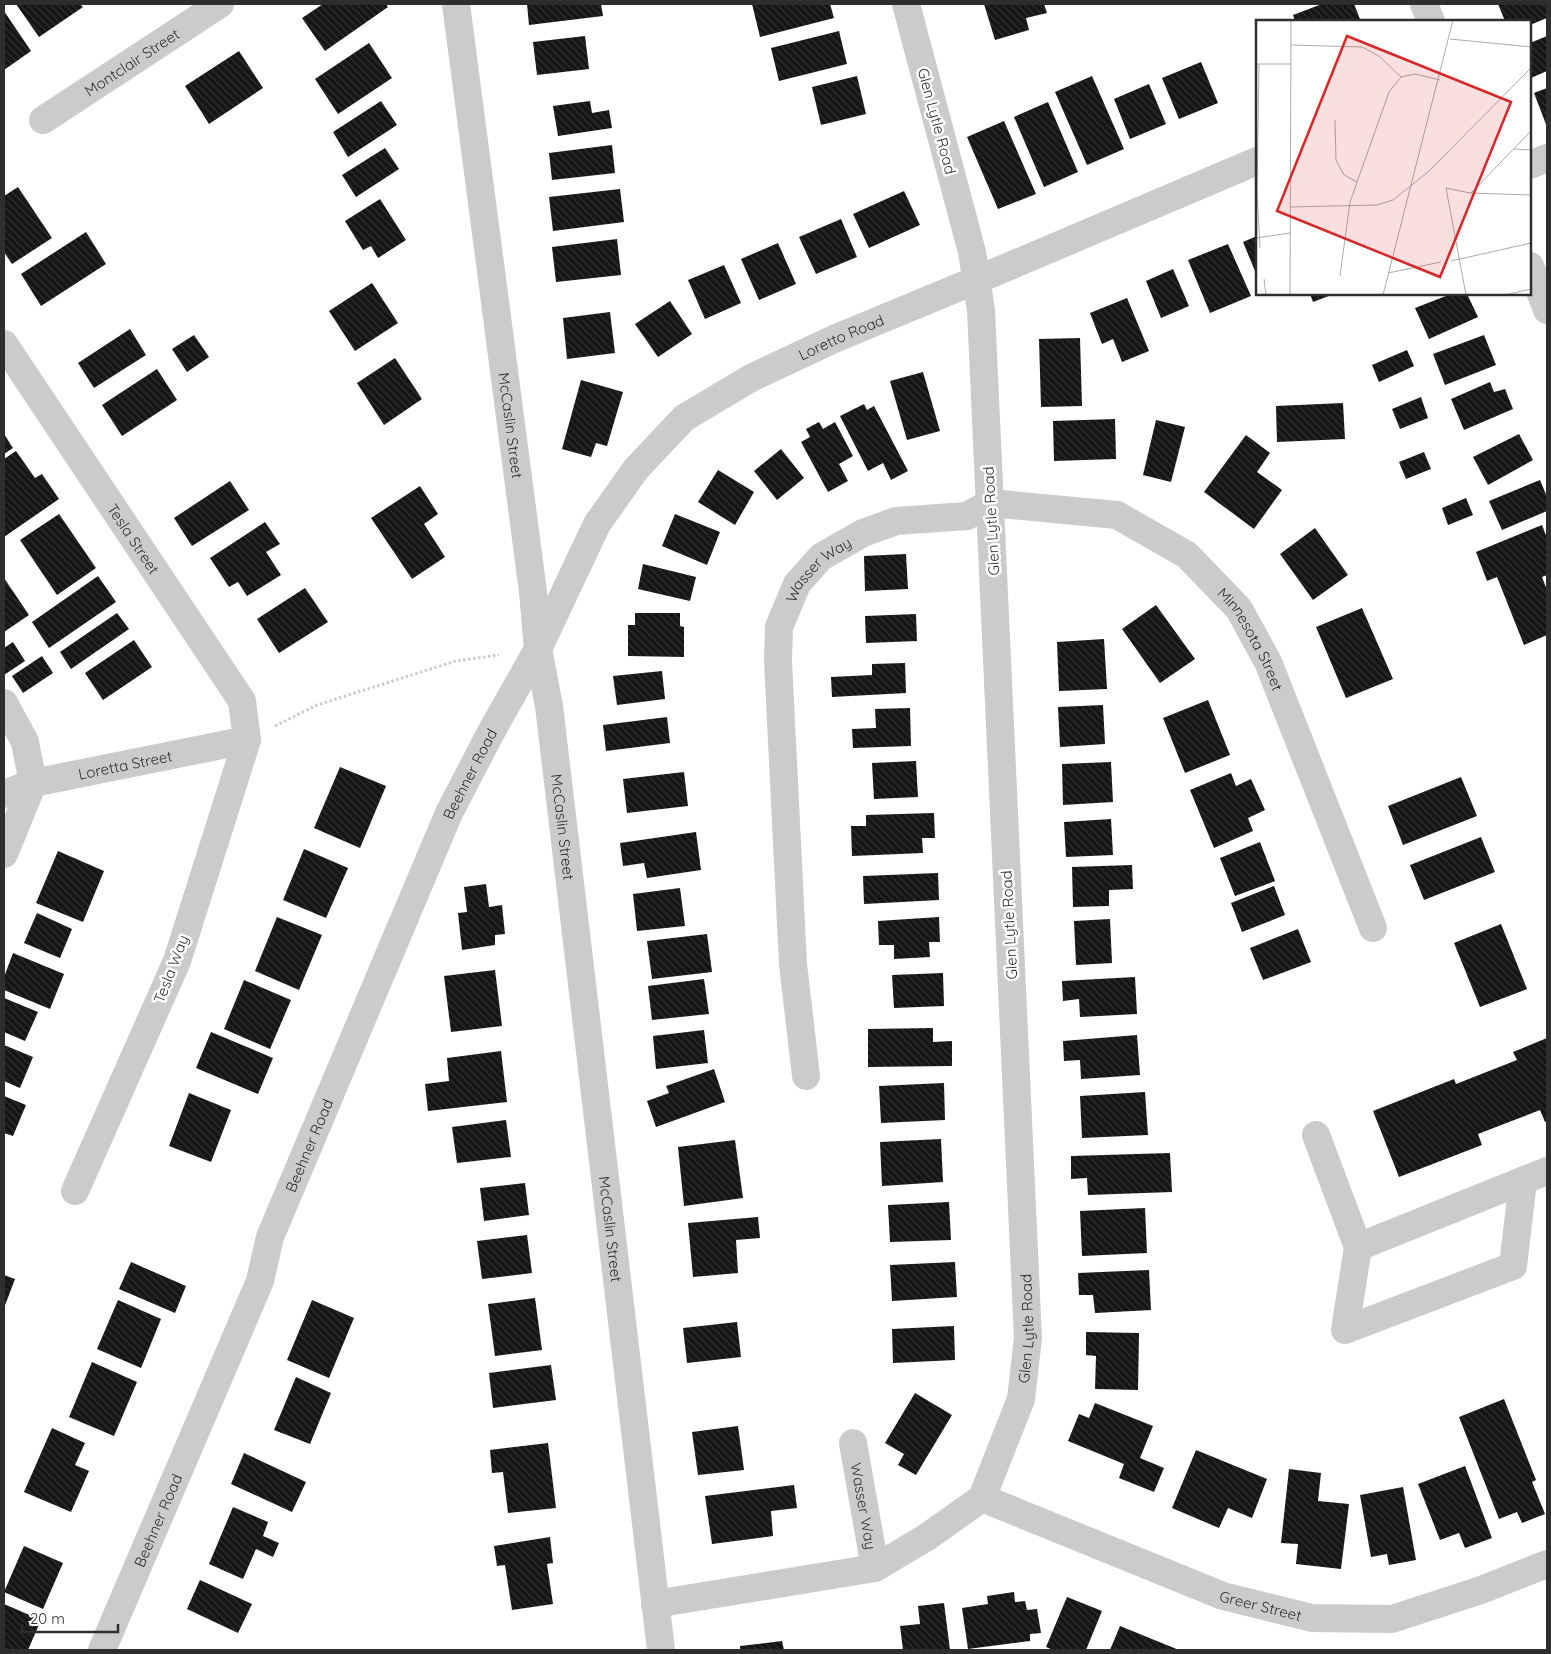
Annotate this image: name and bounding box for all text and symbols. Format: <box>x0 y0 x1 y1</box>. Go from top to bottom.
inset map <box>1256 20 1531 295</box>
street label: Montclair Street <box>81 24 183 100</box>
street label: Glen Lytle Road <box>914 66 960 176</box>
street label: Loretto Road <box>795 310 887 364</box>
street label: McCaslin Street <box>495 371 528 479</box>
street label: Glen Lytle Road <box>979 466 1003 576</box>
street label: Tesla Street <box>104 500 164 577</box>
street label: Wasser Way <box>781 532 854 605</box>
street label: Minnesota Street <box>1214 583 1288 693</box>
street label: Beehner Road <box>438 725 501 822</box>
street label: Loretta Street <box>76 746 174 783</box>
street label: McCaslin Street <box>548 773 579 881</box>
street label: Glen Lytle Road <box>997 870 1021 980</box>
street label: Tesla Way <box>149 932 193 1006</box>
street label: Beehner Road <box>281 1096 337 1195</box>
street label: McCaslin Street <box>595 1175 627 1283</box>
street label: Glen Lytle Road <box>1013 1274 1038 1384</box>
street label: Wasser Way <box>847 1461 881 1551</box>
street label: Beehner Road <box>129 1471 186 1570</box>
street label: Greer Street <box>1218 1586 1304 1625</box>
scale bar <box>22 1602 119 1634</box>
text: 20 m <box>30 1609 65 1628</box>

